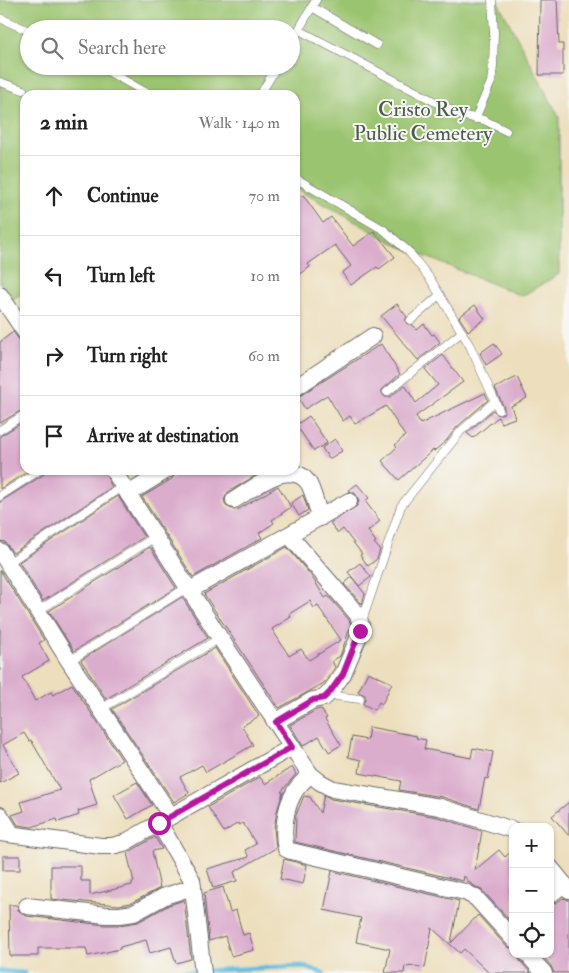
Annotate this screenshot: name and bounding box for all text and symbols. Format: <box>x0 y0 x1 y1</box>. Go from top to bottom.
search box <box>20 20 300 75</box>
icon: search <box>38 34 66 62</box>
text: Search here <box>78 36 166 60</box>
park label: Cristo Rey Public Cemetery <box>354 96 493 147</box>
text: 2 min <box>40 109 88 136</box>
text: Walk · 140 m <box>199 113 280 133</box>
icon: ahead <box>40 182 68 210</box>
text: Continue <box>87 184 158 208</box>
text: 70 m <box>249 186 280 206</box>
icon: left <box>40 262 68 290</box>
text: Turn left <box>87 264 155 288</box>
text: 10 m <box>250 266 280 286</box>
icon: right <box>40 342 68 370</box>
text: Turn right <box>87 344 167 368</box>
text: 60 m <box>248 346 280 366</box>
icon: arrive <box>40 422 68 450</box>
text: Arrive at destination <box>87 424 239 448</box>
route end <box>349 620 372 643</box>
route start <box>148 812 171 835</box>
map controls <box>509 823 554 958</box>
button: + <box>509 823 554 868</box>
button: − <box>509 868 554 913</box>
button: locate <box>509 913 554 958</box>

